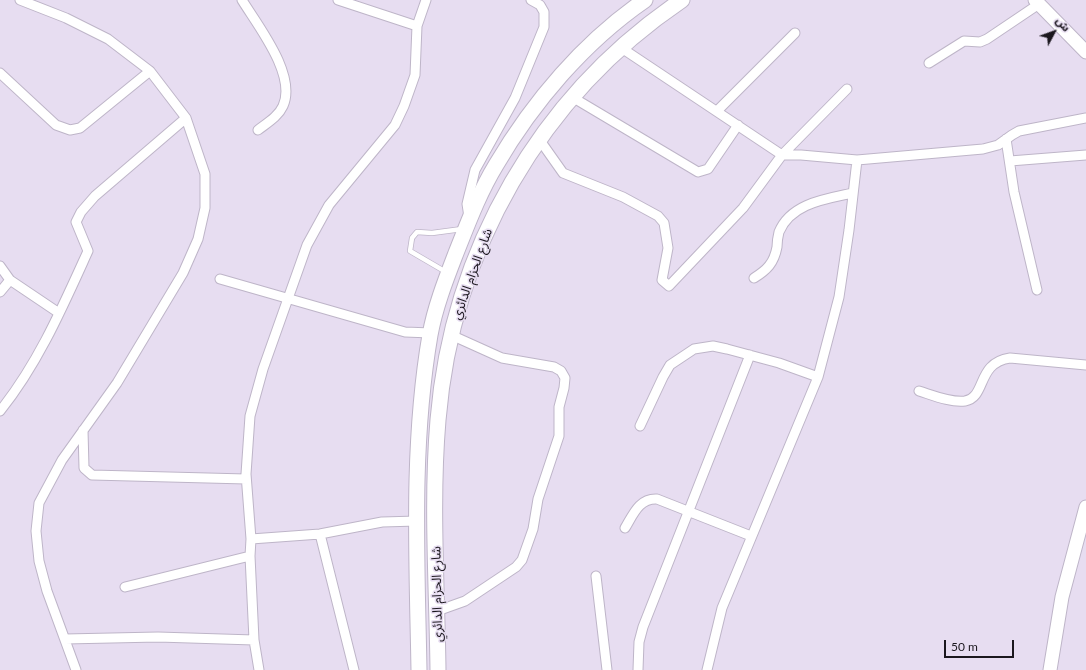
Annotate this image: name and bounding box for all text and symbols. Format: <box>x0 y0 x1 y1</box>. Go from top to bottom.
north arrow <box>1034 12 1074 52</box>
text: ش <box>1054 14 1073 34</box>
street label: شارع الحزام الدائري <box>448 226 496 322</box>
street label: شارع الحزام الدائري <box>428 546 446 642</box>
scale bar <box>946 632 1016 658</box>
text: 50 m <box>951 639 978 654</box>

